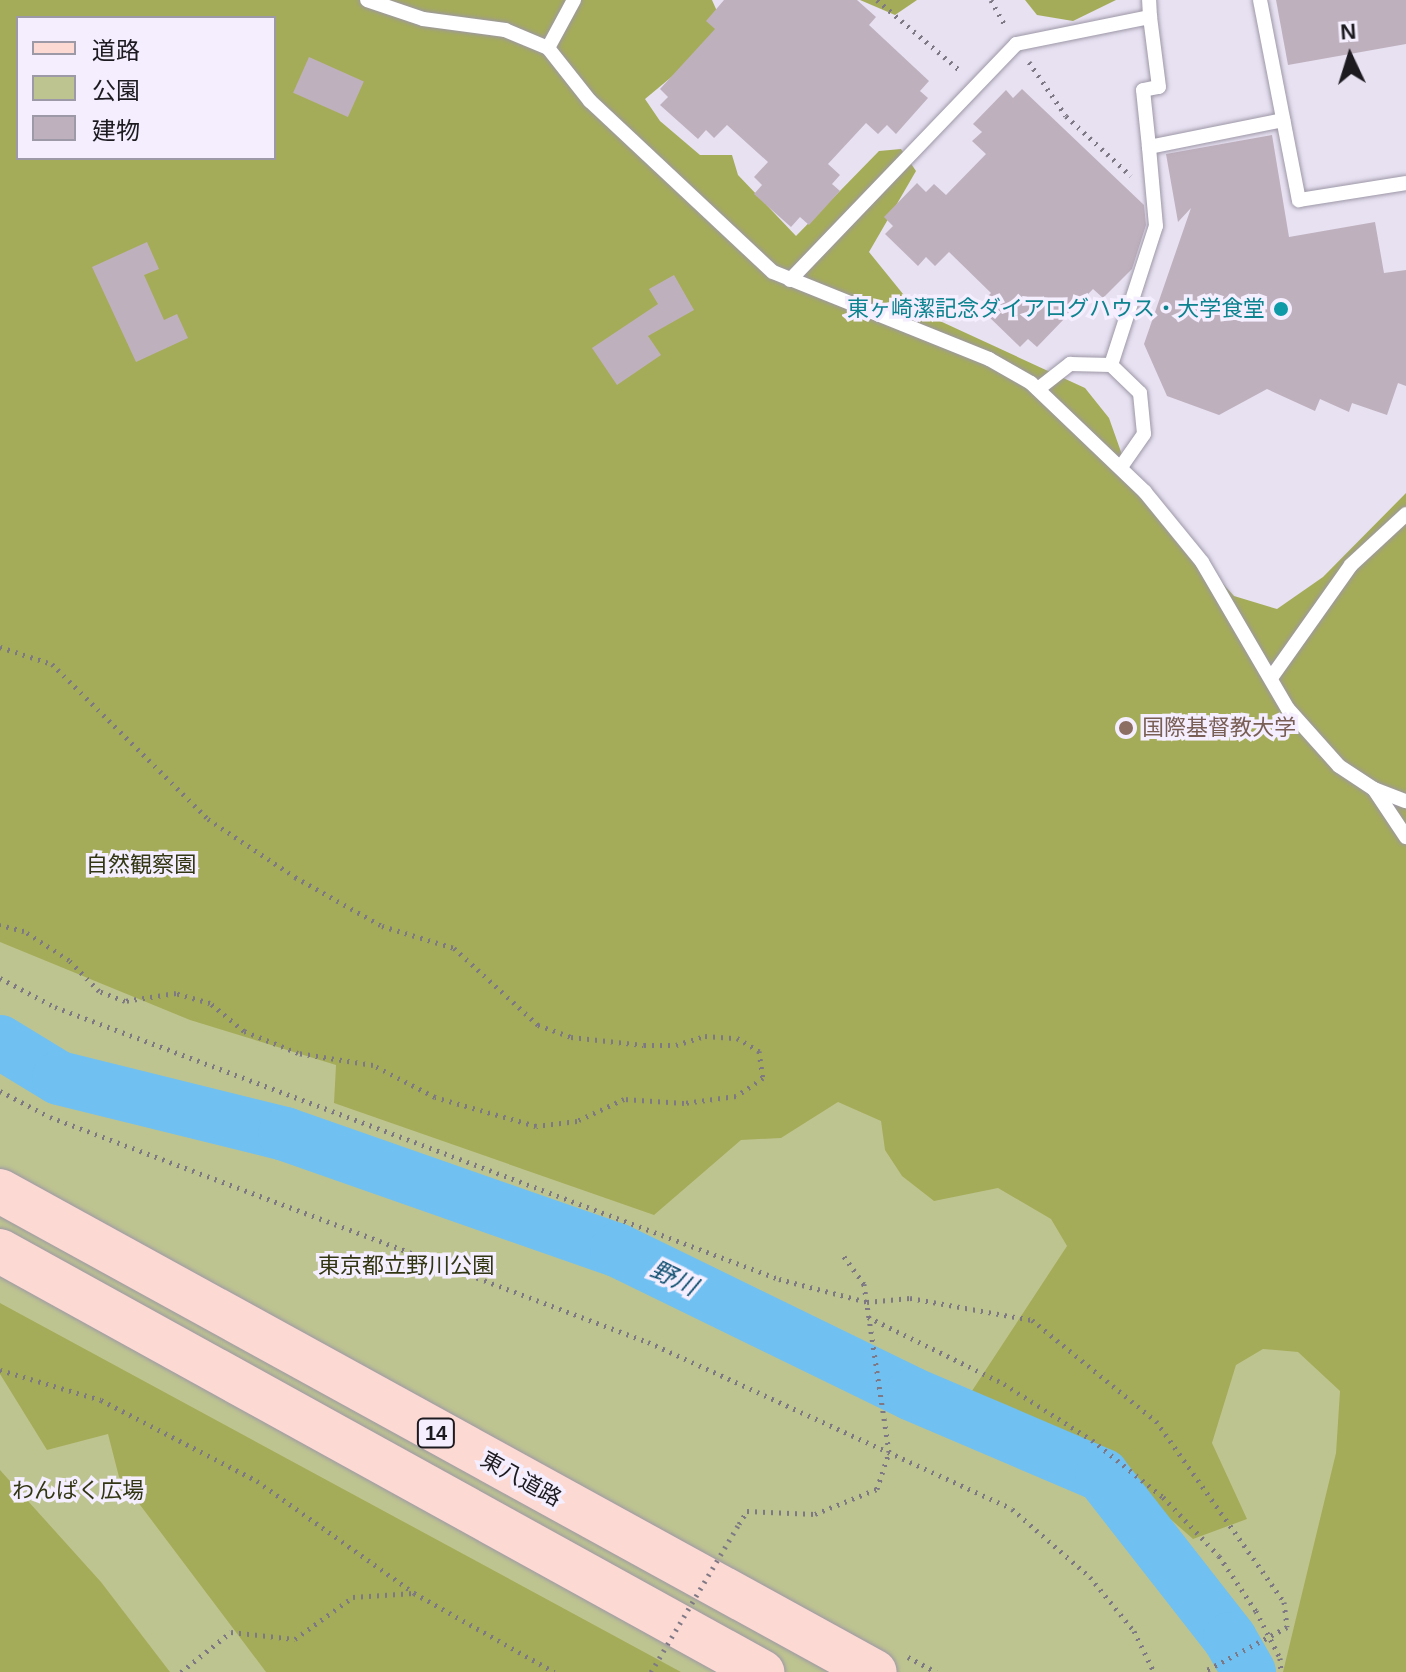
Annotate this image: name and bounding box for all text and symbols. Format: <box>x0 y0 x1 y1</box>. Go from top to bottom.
legend <box>16 16 276 160</box>
north arrow <box>1310 16 1390 96</box>
text: N <box>1339 19 1357 45</box>
text: 道路 <box>92 37 140 64</box>
text: 公園 <box>92 77 140 104</box>
text: 建物 <box>92 117 140 144</box>
place label: 東ヶ崎潔記念ダイアログハウス・大学食堂 <box>847 296 1265 322</box>
marker: 東ヶ崎潔記念ダイアログハウス・大学食堂 <box>1272 300 1290 318</box>
place label: 国際基督教大学 <box>1142 715 1296 741</box>
marker: 国際基督教大学 <box>1117 719 1135 737</box>
park label: 自然観察園 <box>86 852 196 878</box>
park label: 東京都立野川公園 <box>318 1253 494 1279</box>
water label: 野川 <box>646 1255 702 1301</box>
road number: 14 <box>416 1417 456 1449</box>
street label: 東八道路 <box>476 1446 566 1512</box>
park label: わんぱく広場 <box>12 1478 144 1504</box>

